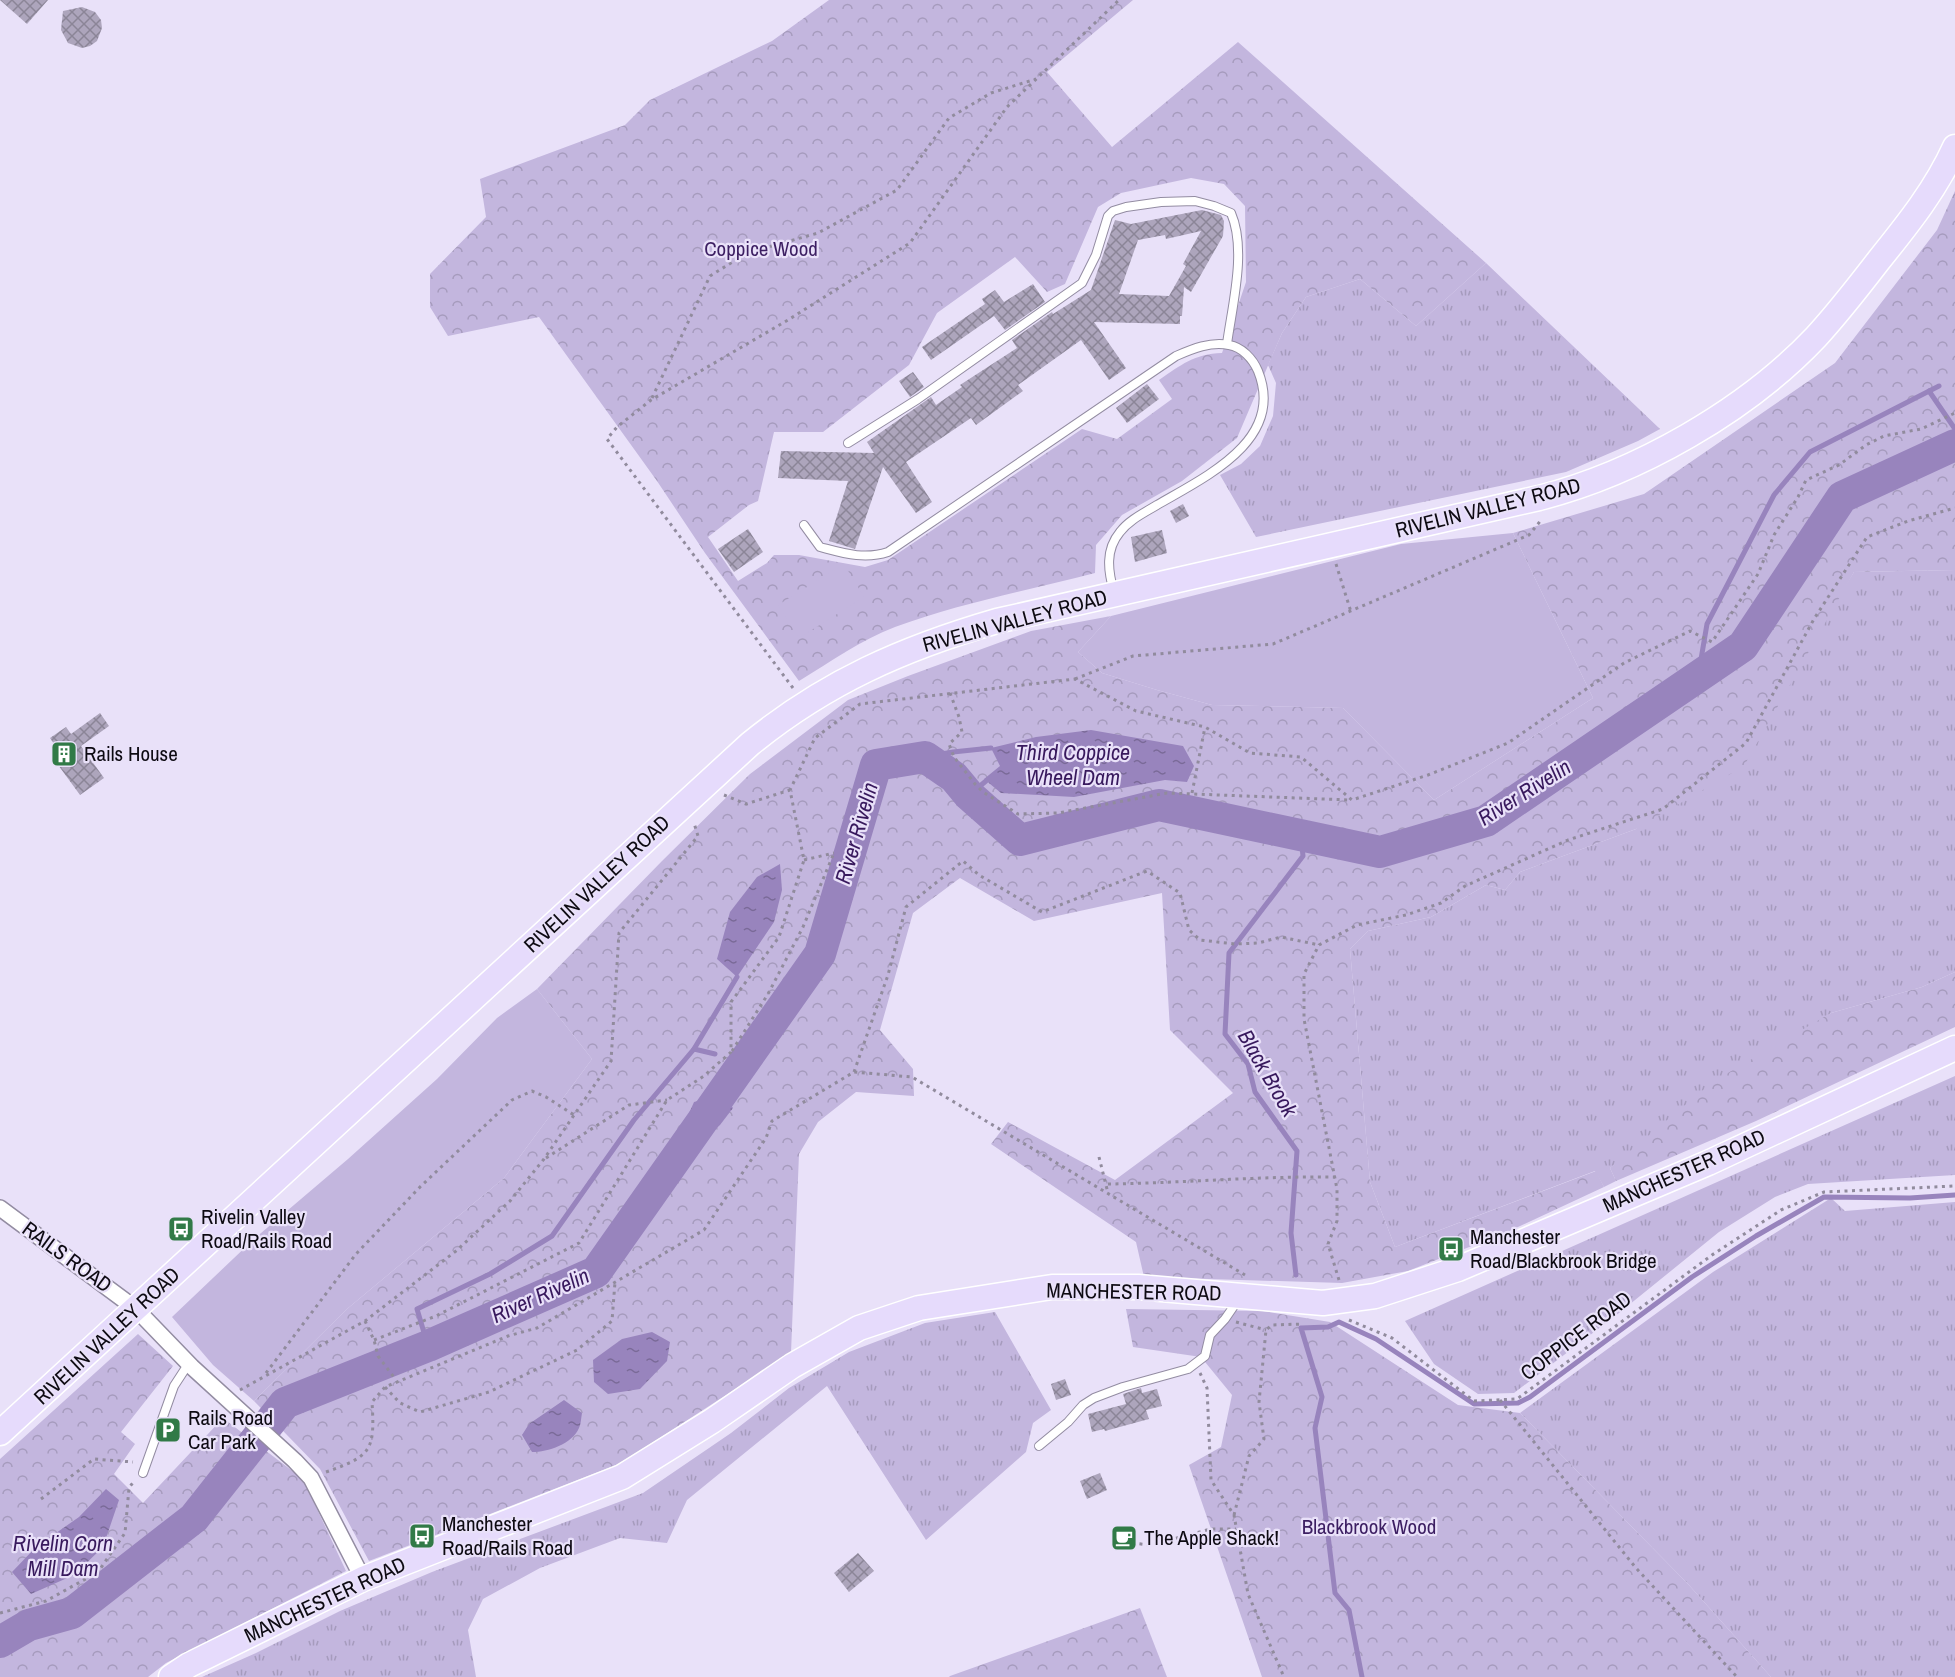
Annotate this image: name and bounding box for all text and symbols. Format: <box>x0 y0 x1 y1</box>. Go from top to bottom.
park label: Coppice Wood <box>704 234 818 263</box>
street label: RIVELIN VALLEY ROAD <box>1392 470 1584 545</box>
street label: RIVELIN VALLEY ROAD <box>919 582 1110 659</box>
water label: Third Coppice Wheel Dam <box>1016 737 1130 792</box>
building icon: Rails House <box>49 739 79 769</box>
place label: Rails House <box>84 739 178 768</box>
water label: River Rivelin <box>1472 752 1576 832</box>
water label: River Rivelin <box>827 779 885 887</box>
street label: RIVELIN VALLEY ROAD <box>517 808 676 959</box>
water label: Black Brook <box>1231 1024 1306 1123</box>
street label: MANCHESTER ROAD <box>1598 1122 1770 1219</box>
place label: Rivelin Valley Road/Rails Road <box>201 1202 332 1255</box>
street label: RAILS ROAD <box>17 1214 118 1299</box>
bus stop icon: Rivelin Valley Road/Rails Road <box>166 1214 196 1244</box>
place label: Manchester Road/Blackbrook Bridge <box>1470 1222 1657 1275</box>
bus stop icon: Manchester Road/Blackbrook Bridge <box>1436 1234 1466 1264</box>
street label: RIVELIN VALLEY ROAD <box>27 1260 186 1411</box>
water label: River Rivelin <box>486 1260 594 1330</box>
street label: MANCHESTER ROAD <box>1046 1275 1222 1308</box>
street label: COPPICE ROAD <box>1514 1284 1637 1387</box>
place label: Rails Road Car Park <box>188 1403 273 1456</box>
parking icon: Rails Road Car Park <box>153 1415 183 1445</box>
place label: Manchester Road/Rails Road <box>442 1509 573 1562</box>
park label: Blackbrook Wood <box>1302 1512 1436 1541</box>
bus stop icon: Manchester Road/Rails Road <box>407 1521 437 1551</box>
cafe icon: The Apple Shack! <box>1109 1523 1139 1553</box>
place label: The Apple Shack! <box>1144 1523 1279 1552</box>
water label: Rivelin Corn Mill Dam <box>13 1528 113 1583</box>
street label: MANCHESTER ROAD <box>239 1549 410 1650</box>

